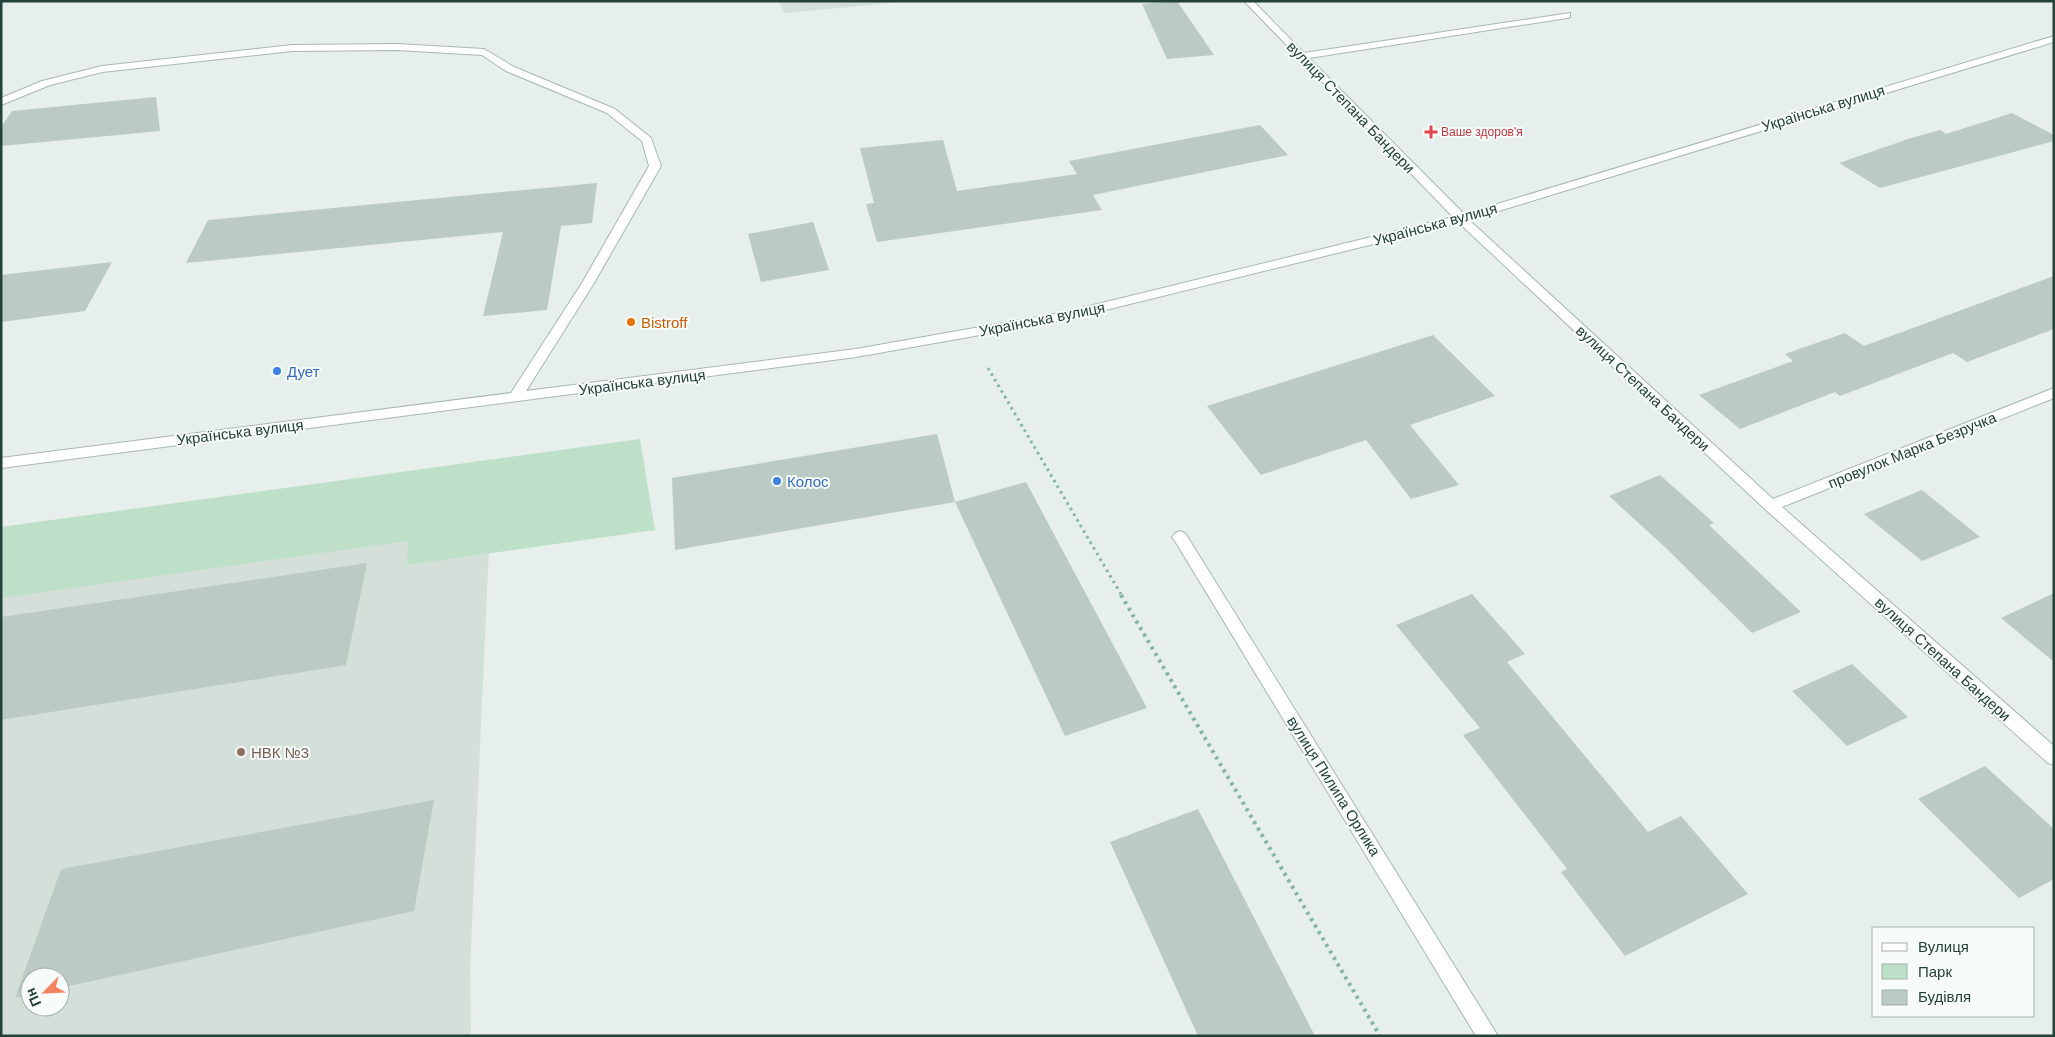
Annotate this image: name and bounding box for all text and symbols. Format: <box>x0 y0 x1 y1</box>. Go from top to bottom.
street label: вулиця Степана Бандери <box>1284 38 1418 176</box>
street label: Українська вулиця <box>1759 81 1887 135</box>
place label: Ваше здоров'я <box>1441 125 1523 139</box>
marker: Ваше здоров'я <box>1425 126 1437 138</box>
street label: Українська вулиця <box>1371 199 1499 249</box>
street label: Українська вулиця <box>978 298 1106 340</box>
place label: Bistroff <box>641 314 688 331</box>
marker: Bistroff <box>625 316 637 328</box>
street label: вулиця Степана Бандери <box>1573 322 1713 454</box>
place label: Дует <box>287 363 320 380</box>
marker: Дует <box>271 365 283 377</box>
street label: Українська вулиця <box>577 366 707 398</box>
street label: провулок Марка Безручка <box>1825 408 1999 492</box>
street label: Українська вулиця <box>175 416 305 448</box>
place label: Колос <box>787 473 829 490</box>
marker: Колос <box>771 475 783 487</box>
street label: вулиця Степана Бандери <box>1872 594 2014 724</box>
street label: вулиця Пилипа Орлика <box>1284 713 1384 860</box>
place label: НВК №3 <box>251 744 309 761</box>
marker: НВК №3 <box>235 746 247 758</box>
legend <box>1872 927 2035 1017</box>
text: Вулиця <box>1918 938 1969 955</box>
text: Парк <box>1918 963 1952 980</box>
north arrow <box>20 967 70 1017</box>
text: Пн <box>22 986 44 1009</box>
text: Будівля <box>1918 988 1971 1005</box>

